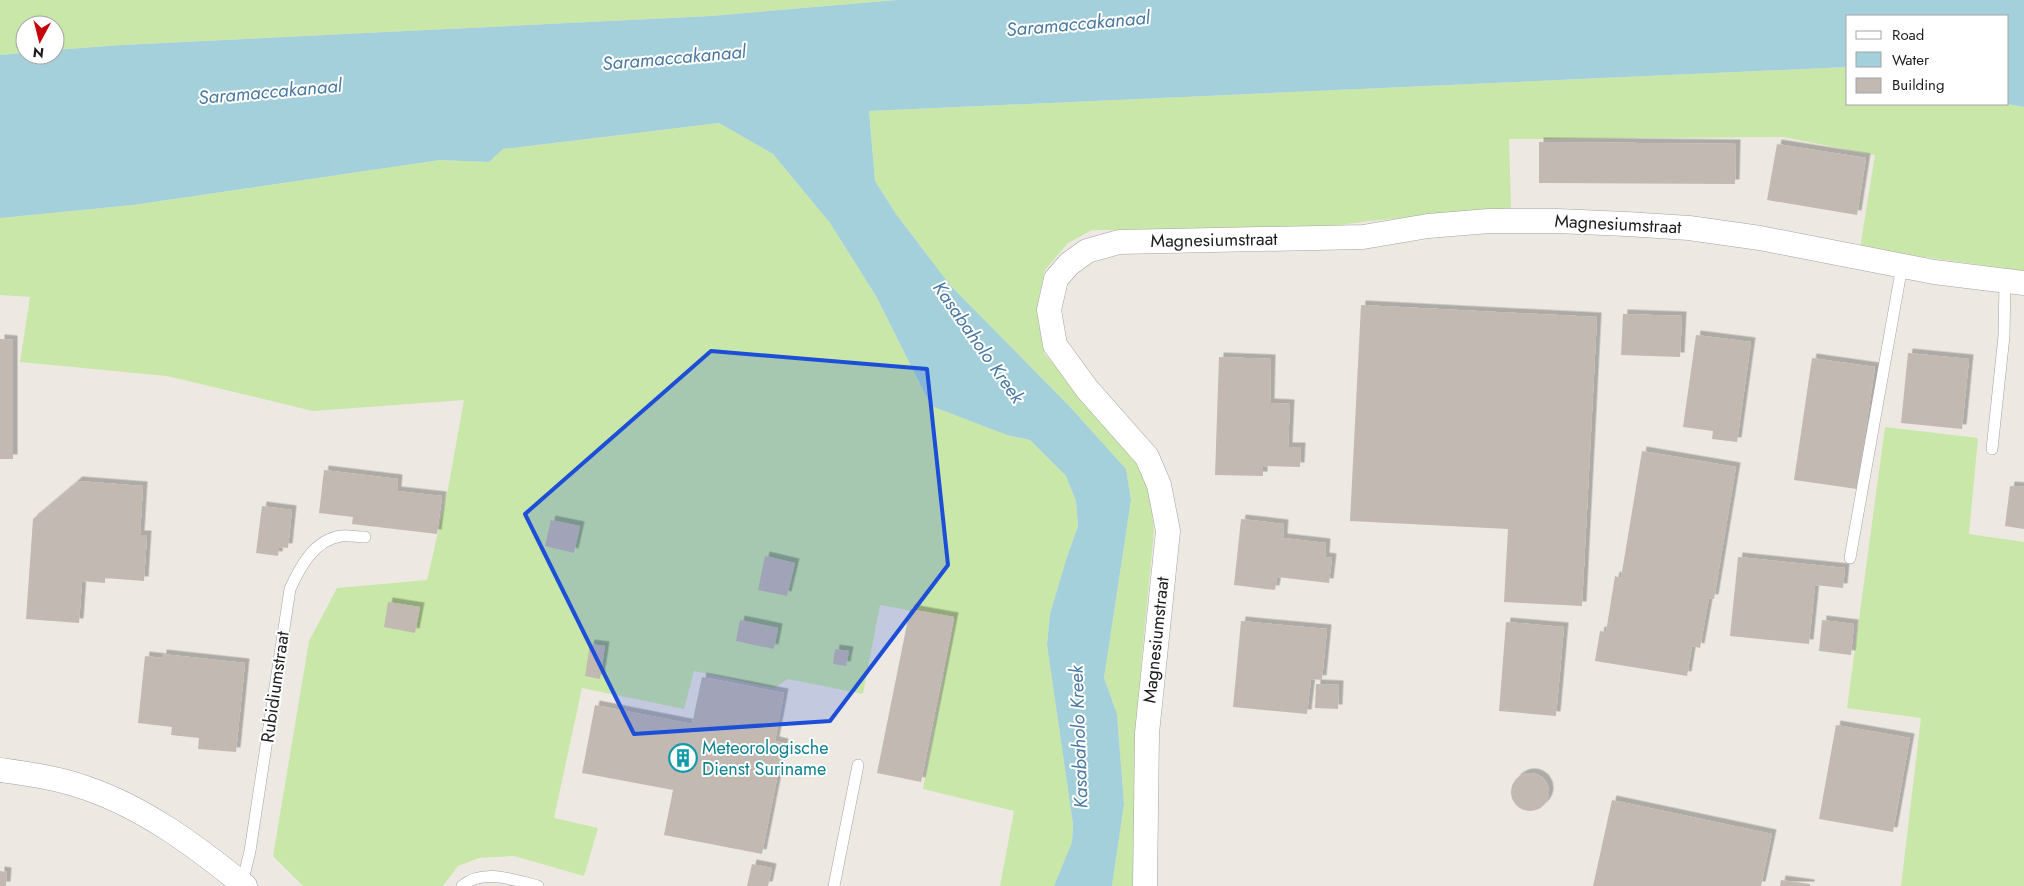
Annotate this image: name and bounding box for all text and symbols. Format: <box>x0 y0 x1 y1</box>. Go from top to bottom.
water label: Saramaccakanaal <box>1005 4 1152 43</box>
north arrow <box>15 15 65 65</box>
legend <box>1846 15 2009 105</box>
text: Road <box>1892 24 1924 46</box>
water label: Saramaccakanaal <box>601 38 748 77</box>
text: N <box>32 42 45 64</box>
text: Water <box>1892 49 1930 71</box>
water label: Saramaccakanaal <box>197 72 344 111</box>
text: Building <box>1892 74 1944 96</box>
street label: Magnesiumstraat <box>1554 208 1683 240</box>
street label: Magnesiumstraat <box>1150 226 1278 254</box>
water label: Kasabaholo Kreek <box>926 276 1031 409</box>
street label: Magnesiumstraat <box>1136 575 1176 705</box>
street label: Rubidiumstraat <box>254 629 296 744</box>
water label: Kasabaholo Kreek <box>1062 664 1094 809</box>
place label: Meteorologische Dienst Suriname <box>702 735 829 782</box>
building icon: Meteorologische Dienst Suriname <box>668 743 698 773</box>

